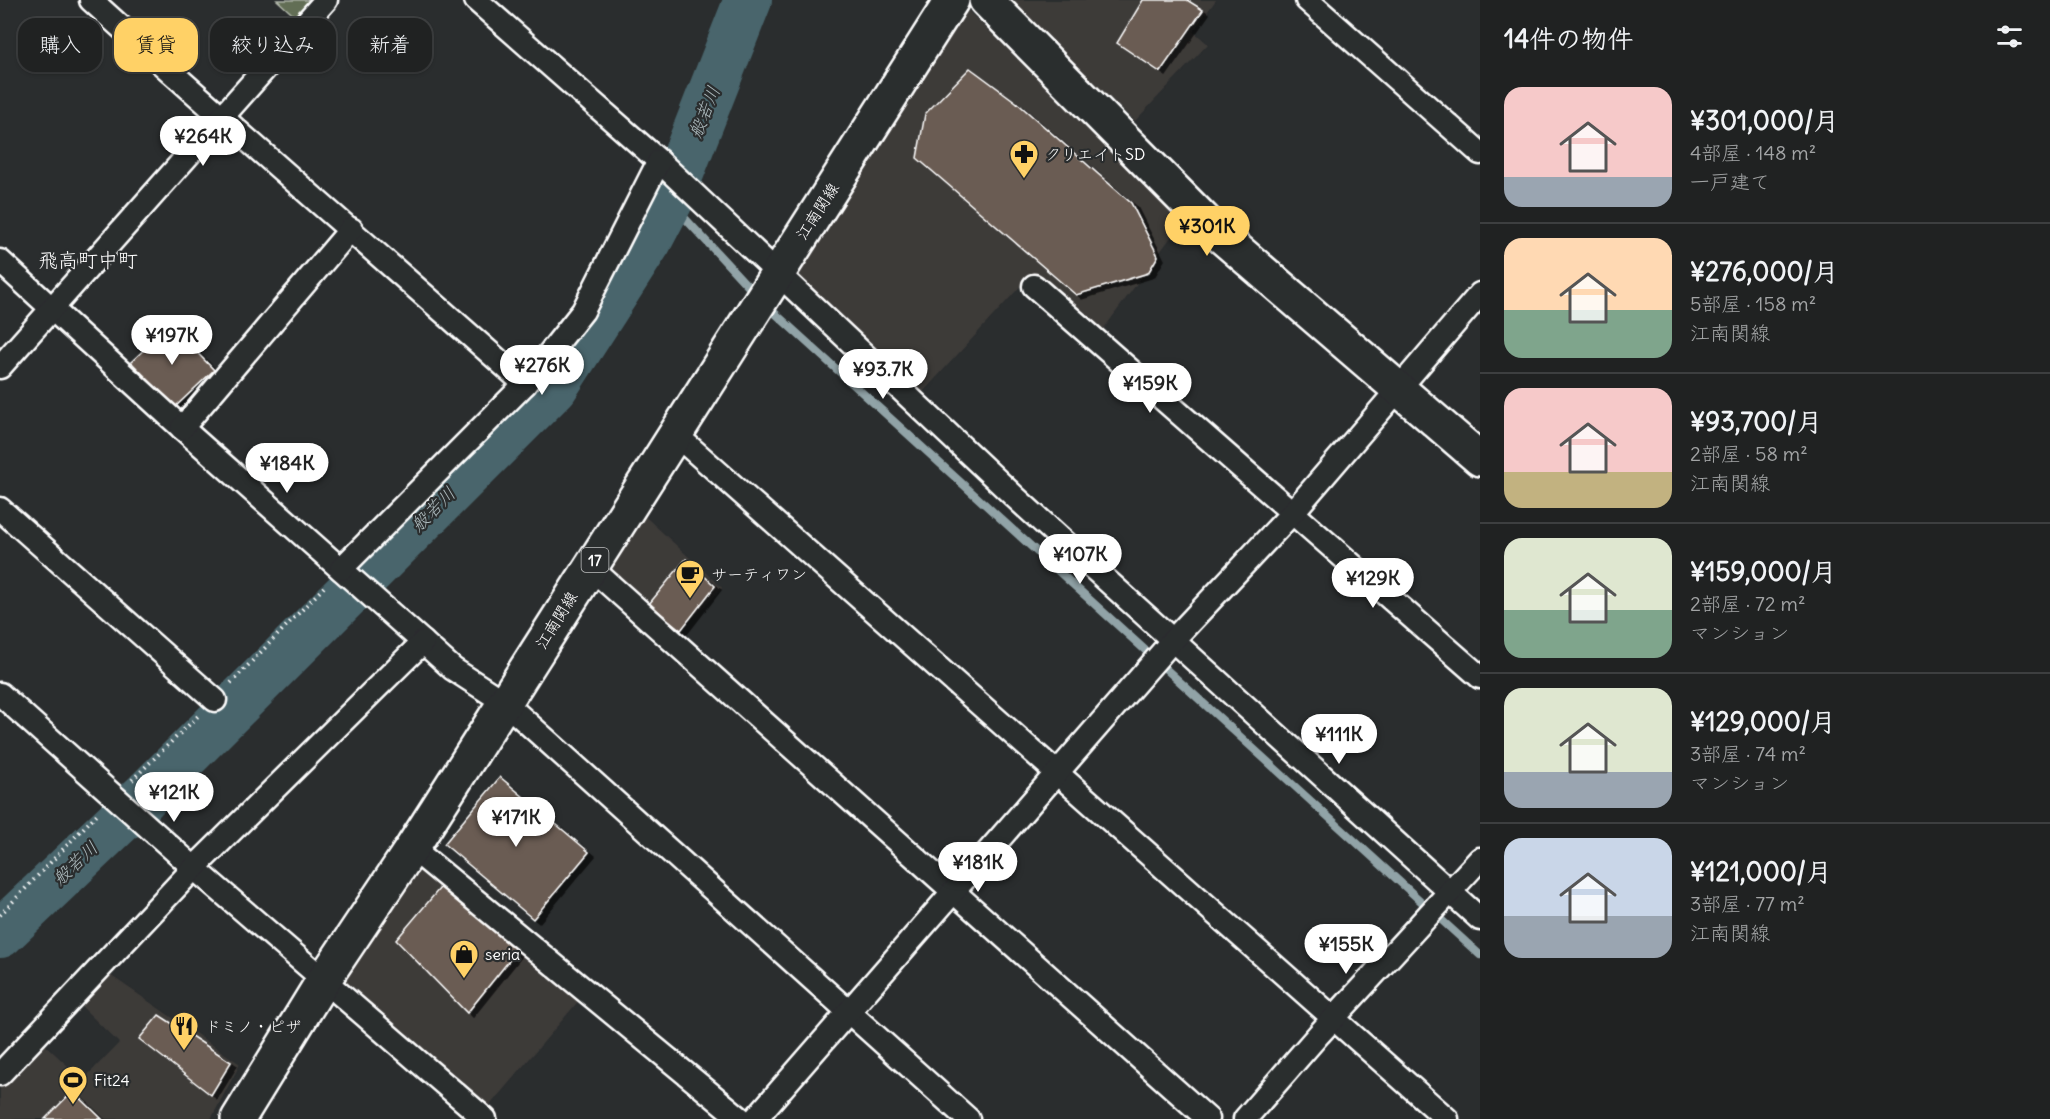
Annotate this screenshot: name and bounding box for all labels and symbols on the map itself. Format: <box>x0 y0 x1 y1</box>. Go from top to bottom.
water label: 般若川 <box>683 83 725 141</box>
pin: ¥264K <box>161 116 245 167</box>
pharmacy icon: クリエイトSD <box>1008 138 1040 180</box>
place label: クリエイトSD <box>1045 144 1145 164</box>
street label: 江南関線 <box>791 179 843 243</box>
pin: ¥301K <box>1165 206 1249 257</box>
district label: 飛高町中町 <box>38 247 138 272</box>
pin: ¥197K <box>130 315 214 366</box>
pin: ¥276K <box>500 345 584 396</box>
pin: ¥93.7K <box>834 349 932 400</box>
pin: ¥159K <box>1108 363 1192 414</box>
pin: ¥184K <box>245 443 329 494</box>
water label: 般若川 <box>406 482 460 536</box>
pin: ¥107K <box>1038 534 1122 585</box>
road number: 17 <box>582 548 608 572</box>
cafe icon: サーティワン <box>674 558 706 600</box>
pin: ¥129K <box>1331 558 1415 609</box>
place label: サーティワン <box>711 564 807 584</box>
street label: 江南関線 <box>531 588 581 652</box>
pin: ¥111K <box>1297 714 1381 765</box>
pin: ¥121K <box>132 772 216 823</box>
pin: ¥171K <box>474 797 558 848</box>
water label: 般若川 <box>47 836 103 890</box>
pin: ¥181K <box>936 842 1020 893</box>
pin: ¥155K <box>1304 924 1388 975</box>
shop icon: seria <box>448 938 480 980</box>
place label: seria <box>485 944 520 964</box>
restaurant icon: ドミノ・ピザ <box>168 1010 200 1052</box>
place label: ドミノ・ピザ <box>205 1016 301 1036</box>
sports icon: Fit24 <box>57 1064 89 1106</box>
place label: Fit24 <box>94 1070 130 1090</box>

